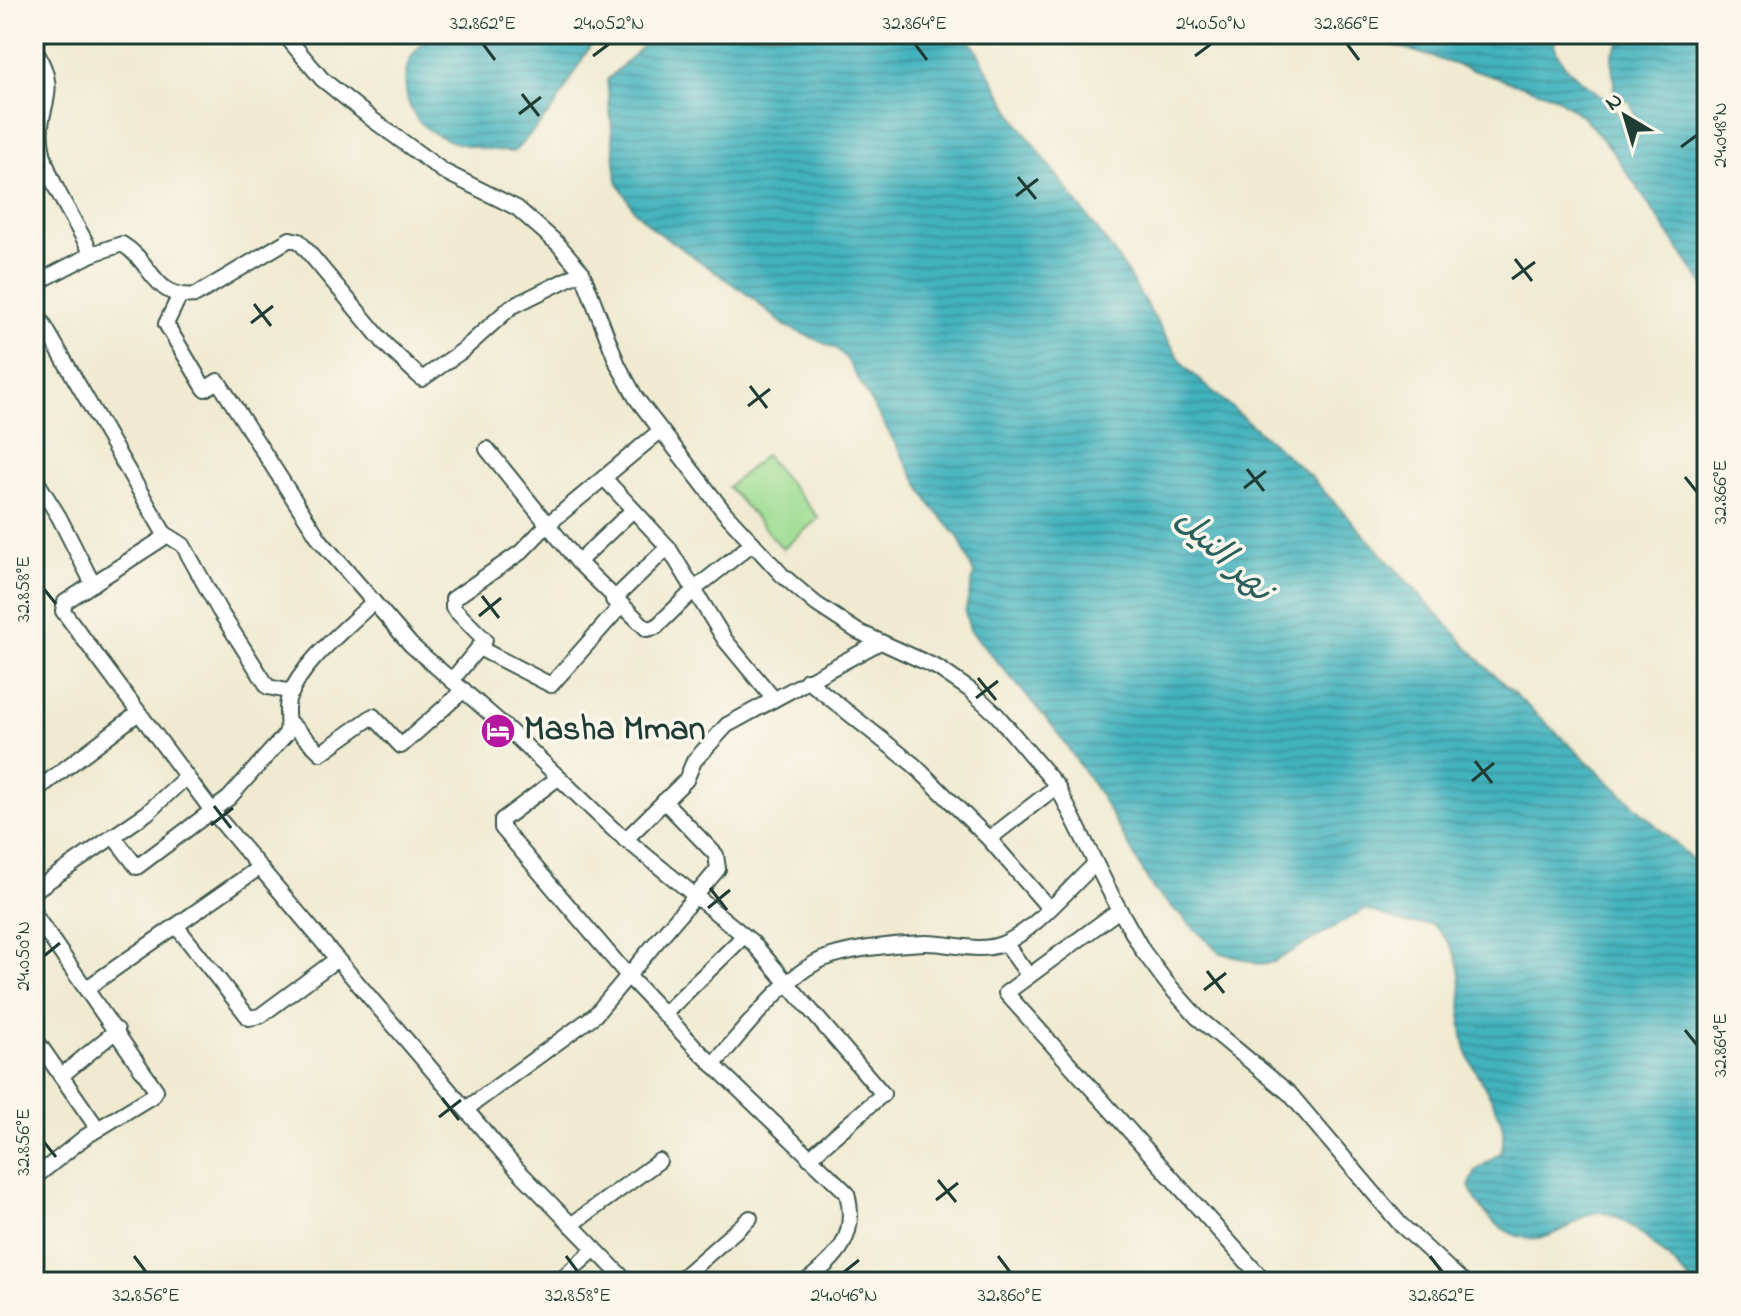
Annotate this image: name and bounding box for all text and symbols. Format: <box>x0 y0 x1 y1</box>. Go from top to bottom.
text: 32.862°E <box>450 10 516 39</box>
text: 24.052°N <box>573 10 645 39</box>
text: 32.864°E <box>883 10 947 39</box>
text: 24.050°N <box>1176 10 1246 39</box>
text: 32.866°E <box>1315 10 1379 39</box>
north arrow <box>1585 76 1665 156</box>
text: N <box>1599 85 1630 120</box>
text: 24.048°N <box>1707 102 1736 168</box>
text: 32.866°E <box>1707 460 1736 524</box>
water label: نهر النيل <box>1160 496 1286 619</box>
text: 32.858°E <box>10 556 39 622</box>
place label: Masha Mman <box>524 706 705 756</box>
hotel icon: Masha Mman <box>479 712 517 750</box>
text: 24.050°N <box>10 921 39 991</box>
text: 32.864°E <box>1707 1013 1736 1077</box>
text: 32.856°E <box>10 1108 39 1176</box>
text: 32.856°E <box>112 1282 180 1311</box>
text: 32.858°E <box>545 1282 611 1311</box>
text: 24.046°N <box>811 1282 877 1311</box>
text: 32.860°E <box>978 1282 1042 1311</box>
text: 32.862°E <box>1409 1282 1475 1311</box>

